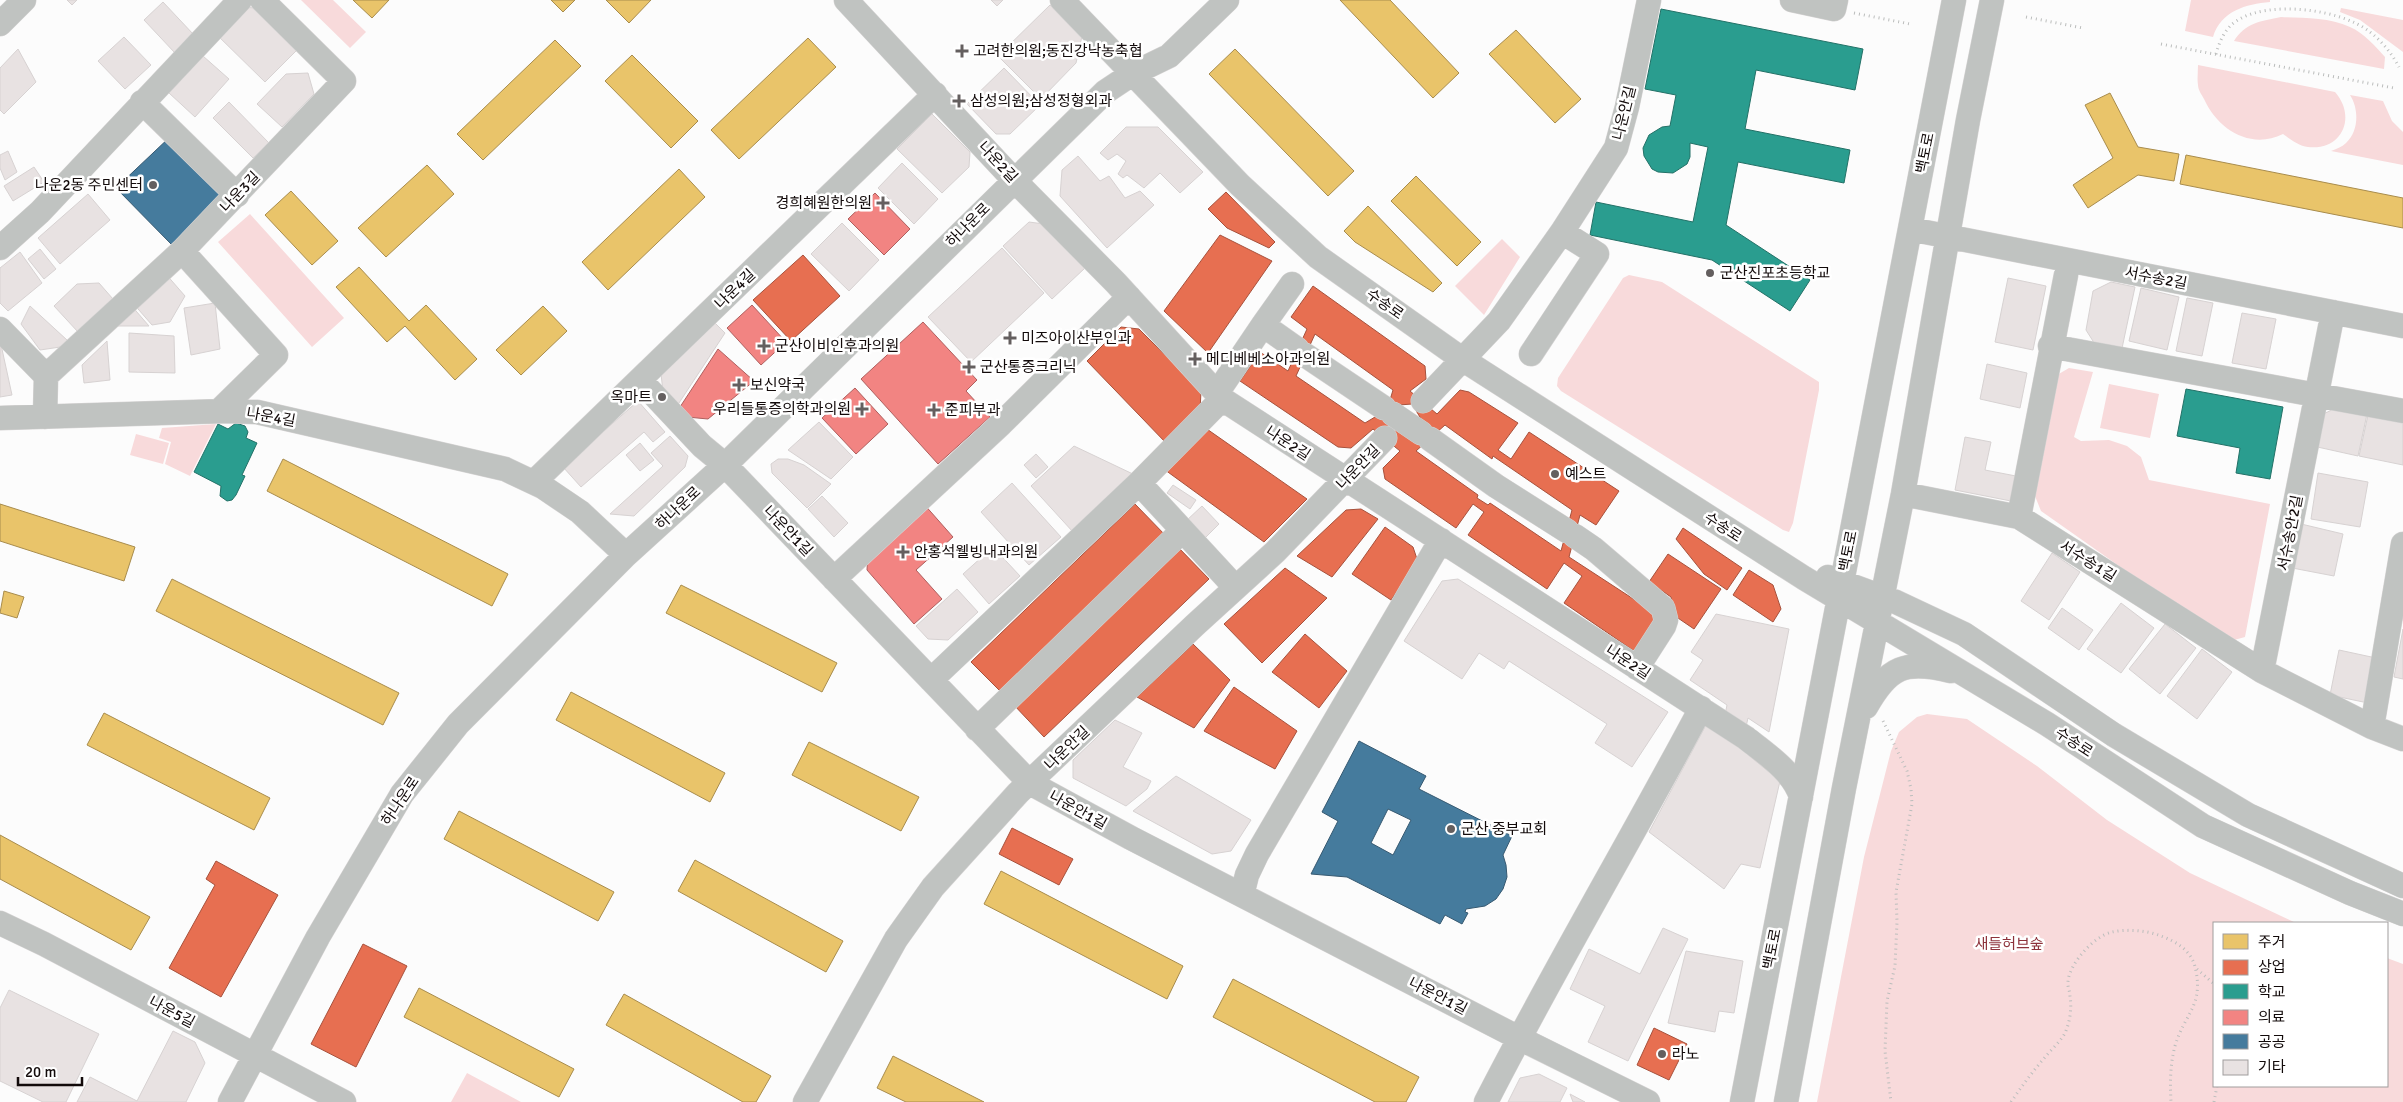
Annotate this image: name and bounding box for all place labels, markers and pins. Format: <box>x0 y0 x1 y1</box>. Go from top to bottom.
place label: 고려한의원;동진강낙농축협 <box>973 42 1143 60</box>
marker: 고려한의원;동진강낙농축협 <box>955 44 969 58</box>
place label: 삼성의원;삼성정형외과 <box>970 92 1112 110</box>
marker: 삼성의원;삼성정형외과 <box>952 94 966 108</box>
place label: 나운2동 주민센터 <box>35 176 143 194</box>
marker: 나운2동 주민센터 <box>147 179 159 191</box>
place label: 경희혜원한의원 <box>775 194 872 212</box>
marker: 경희혜원한의원 <box>876 196 890 210</box>
place label: 군산진포초등학교 <box>1720 264 1830 282</box>
marker: 군산진포초등학교 <box>1704 267 1716 279</box>
place label: 미즈아이산부인과 <box>1021 329 1132 347</box>
marker: 미즈아이산부인과 <box>1003 331 1017 345</box>
place label: 군산이비인후과의원 <box>775 337 899 355</box>
marker: 군산이비인후과의원 <box>757 339 771 353</box>
place label: 메디베베소아과의원 <box>1206 350 1330 368</box>
marker: 메디베베소아과의원 <box>1188 352 1202 366</box>
place label: 군산통증크리닉 <box>980 358 1077 376</box>
marker: 군산통증크리닉 <box>962 360 976 374</box>
place label: 보신약국 <box>750 376 805 394</box>
marker: 보신약국 <box>732 378 746 392</box>
place label: 옥마트 <box>611 388 652 406</box>
marker: 옥마트 <box>656 391 668 403</box>
place label: 우리들통증의학과의원 <box>713 400 851 418</box>
place label: 준피부과 <box>945 401 1000 419</box>
marker: 우리들통증의학과의원 <box>855 402 869 416</box>
marker: 준피부과 <box>927 403 941 417</box>
place label: 예스트 <box>1565 465 1607 483</box>
marker: 예스트 <box>1549 468 1561 480</box>
place label: 안홍석웰빙내과의원 <box>914 543 1038 561</box>
marker: 안홍석웰빙내과의원 <box>896 545 910 559</box>
place label: 군산 중부교회 <box>1461 820 1547 838</box>
marker: 군산 중부교회 <box>1445 823 1457 835</box>
place label: 라노 <box>1672 1045 1700 1063</box>
marker: 라노 <box>1656 1048 1668 1060</box>

